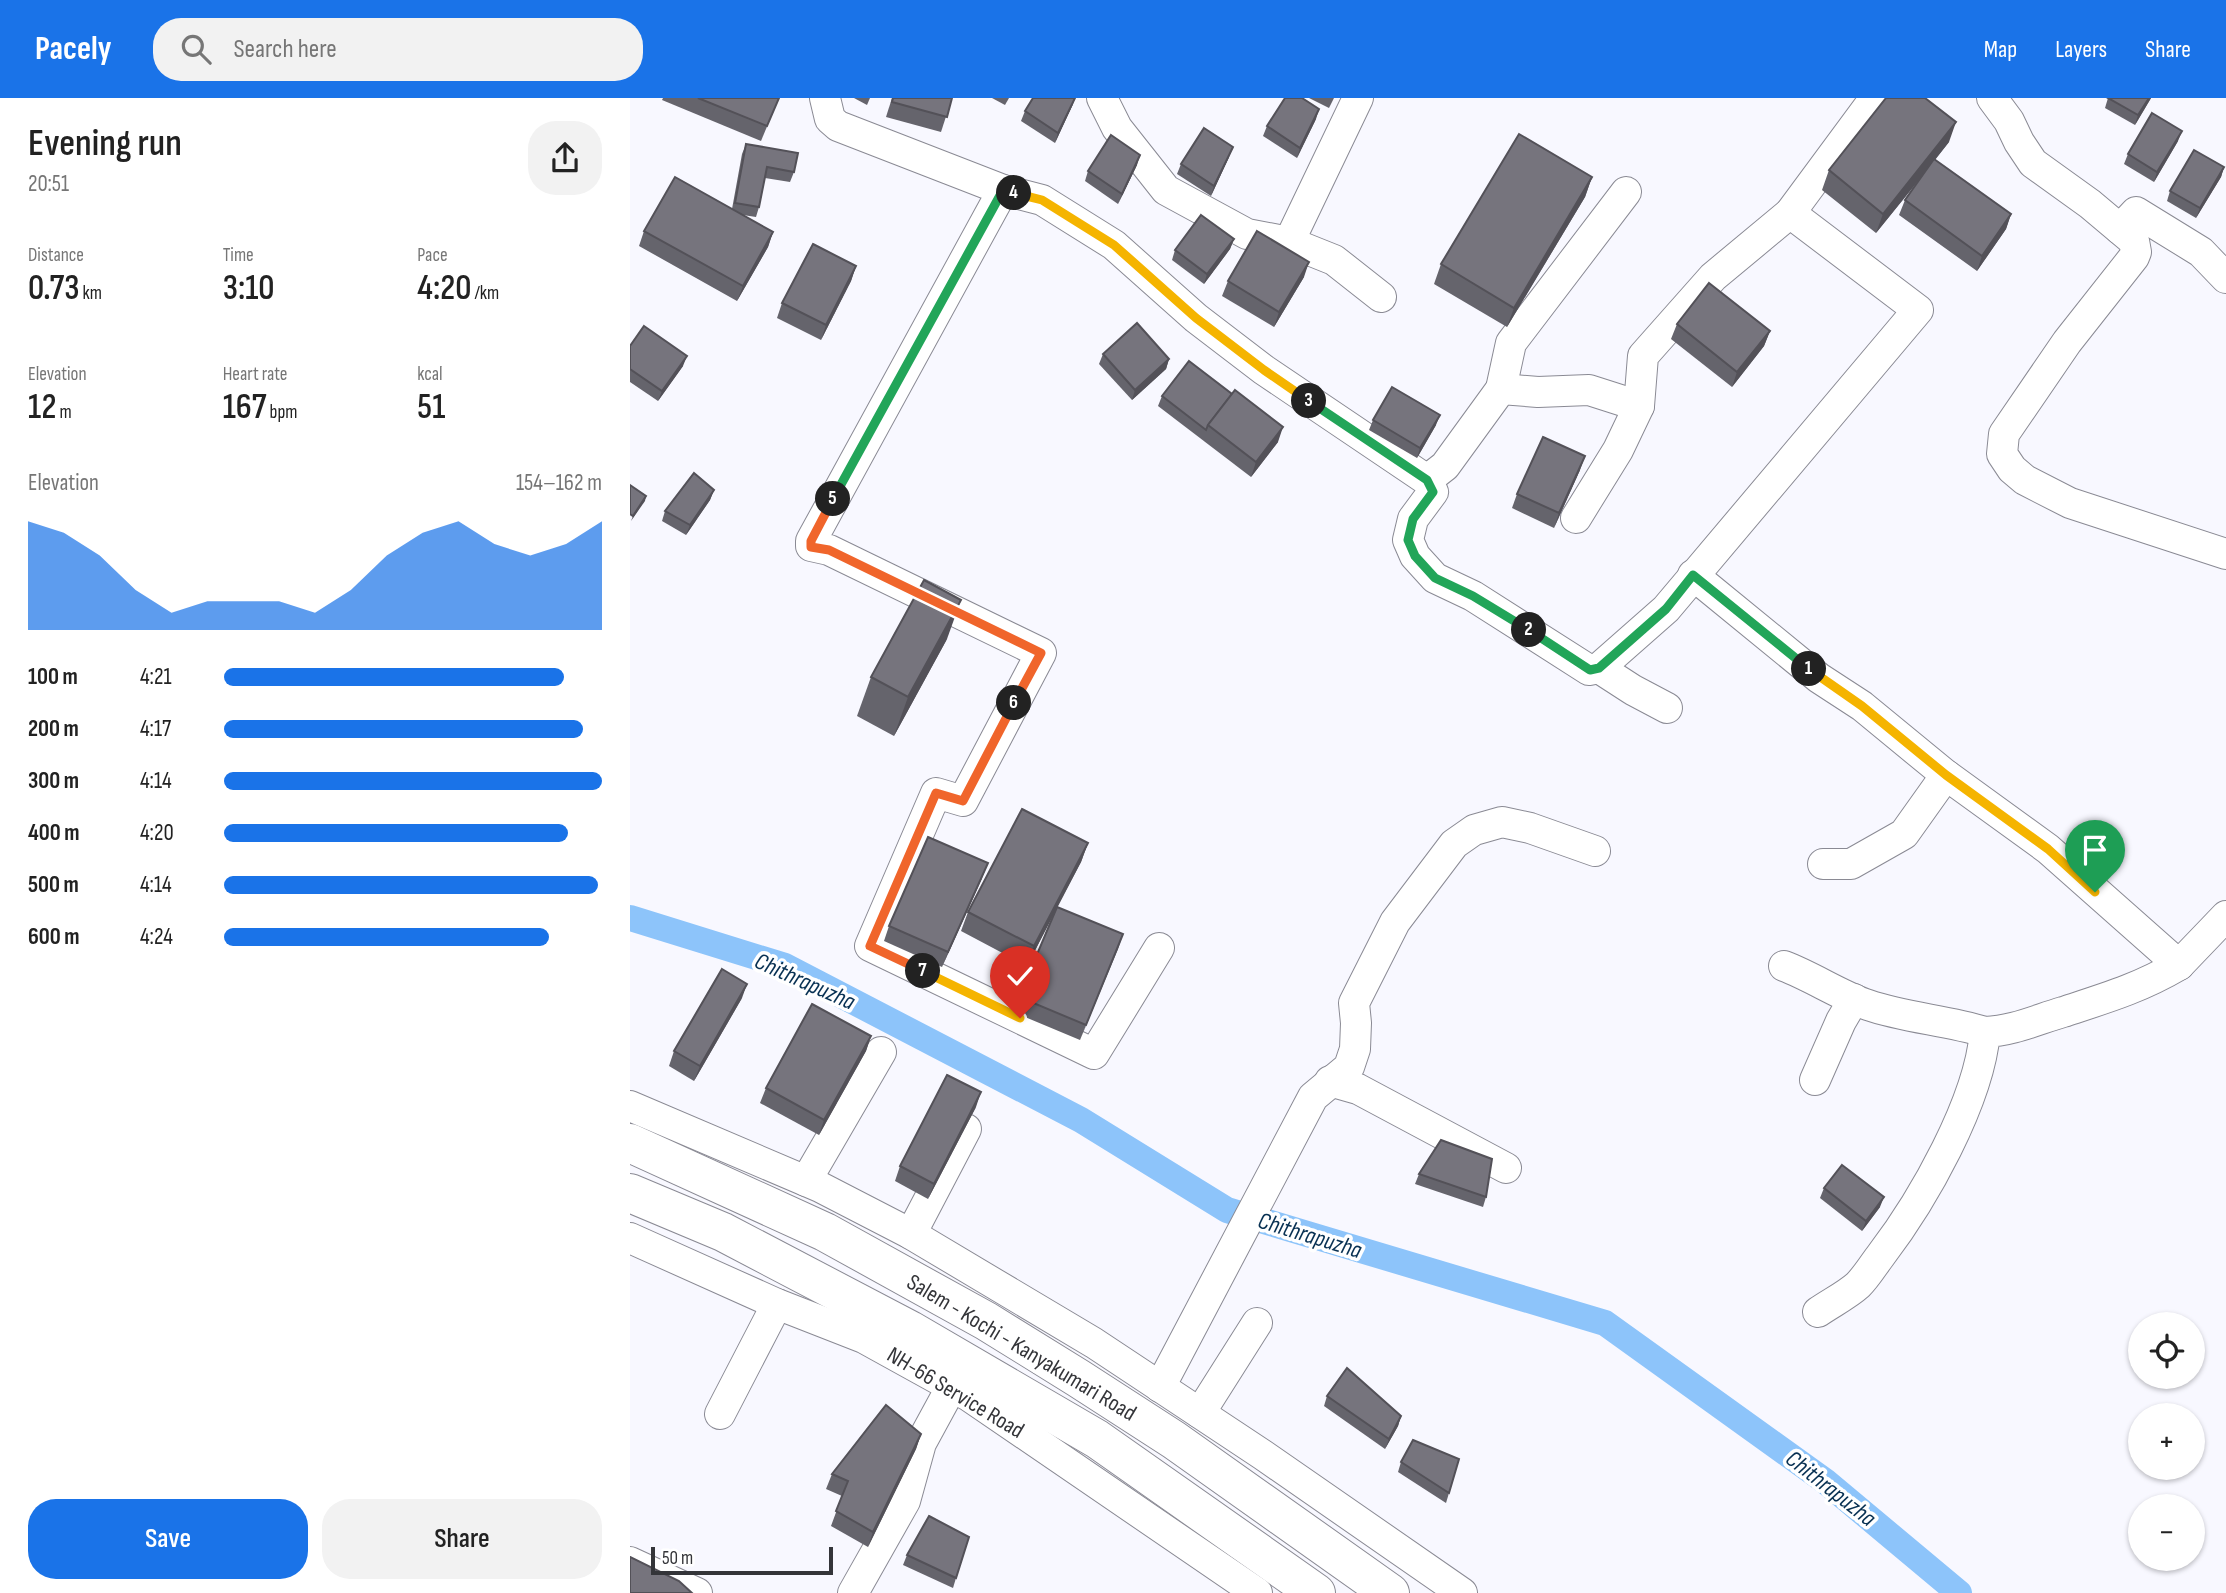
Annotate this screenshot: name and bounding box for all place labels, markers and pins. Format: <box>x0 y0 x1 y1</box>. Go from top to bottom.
pin: 4 <box>996 176 1032 210</box>
pin: 3 <box>1292 384 1326 418</box>
pin: 5 <box>816 482 850 516</box>
pin: 2 <box>1511 612 1546 648</box>
pin: 1 <box>1792 652 1826 686</box>
pin: 6 <box>996 686 1032 720</box>
pin <box>2065 820 2125 892</box>
pin <box>990 946 1050 1018</box>
pin: 7 <box>906 954 940 988</box>

